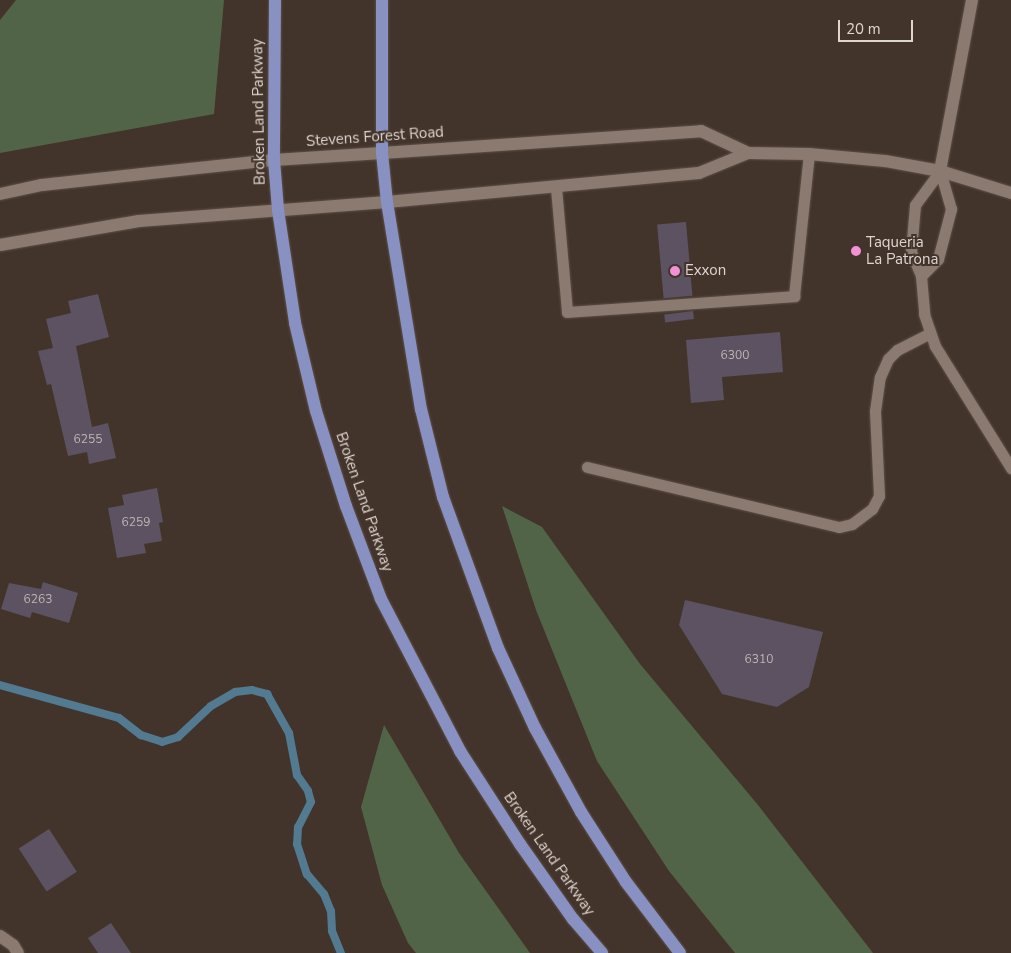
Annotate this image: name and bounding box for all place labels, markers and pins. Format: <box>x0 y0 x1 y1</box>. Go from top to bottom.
place label: Taqueria La Patrona <box>866 233 938 268</box>
marker: Taqueria La Patrona <box>850 245 862 257</box>
place label: Exxon <box>685 262 726 280</box>
marker: Exxon <box>669 265 681 277</box>

